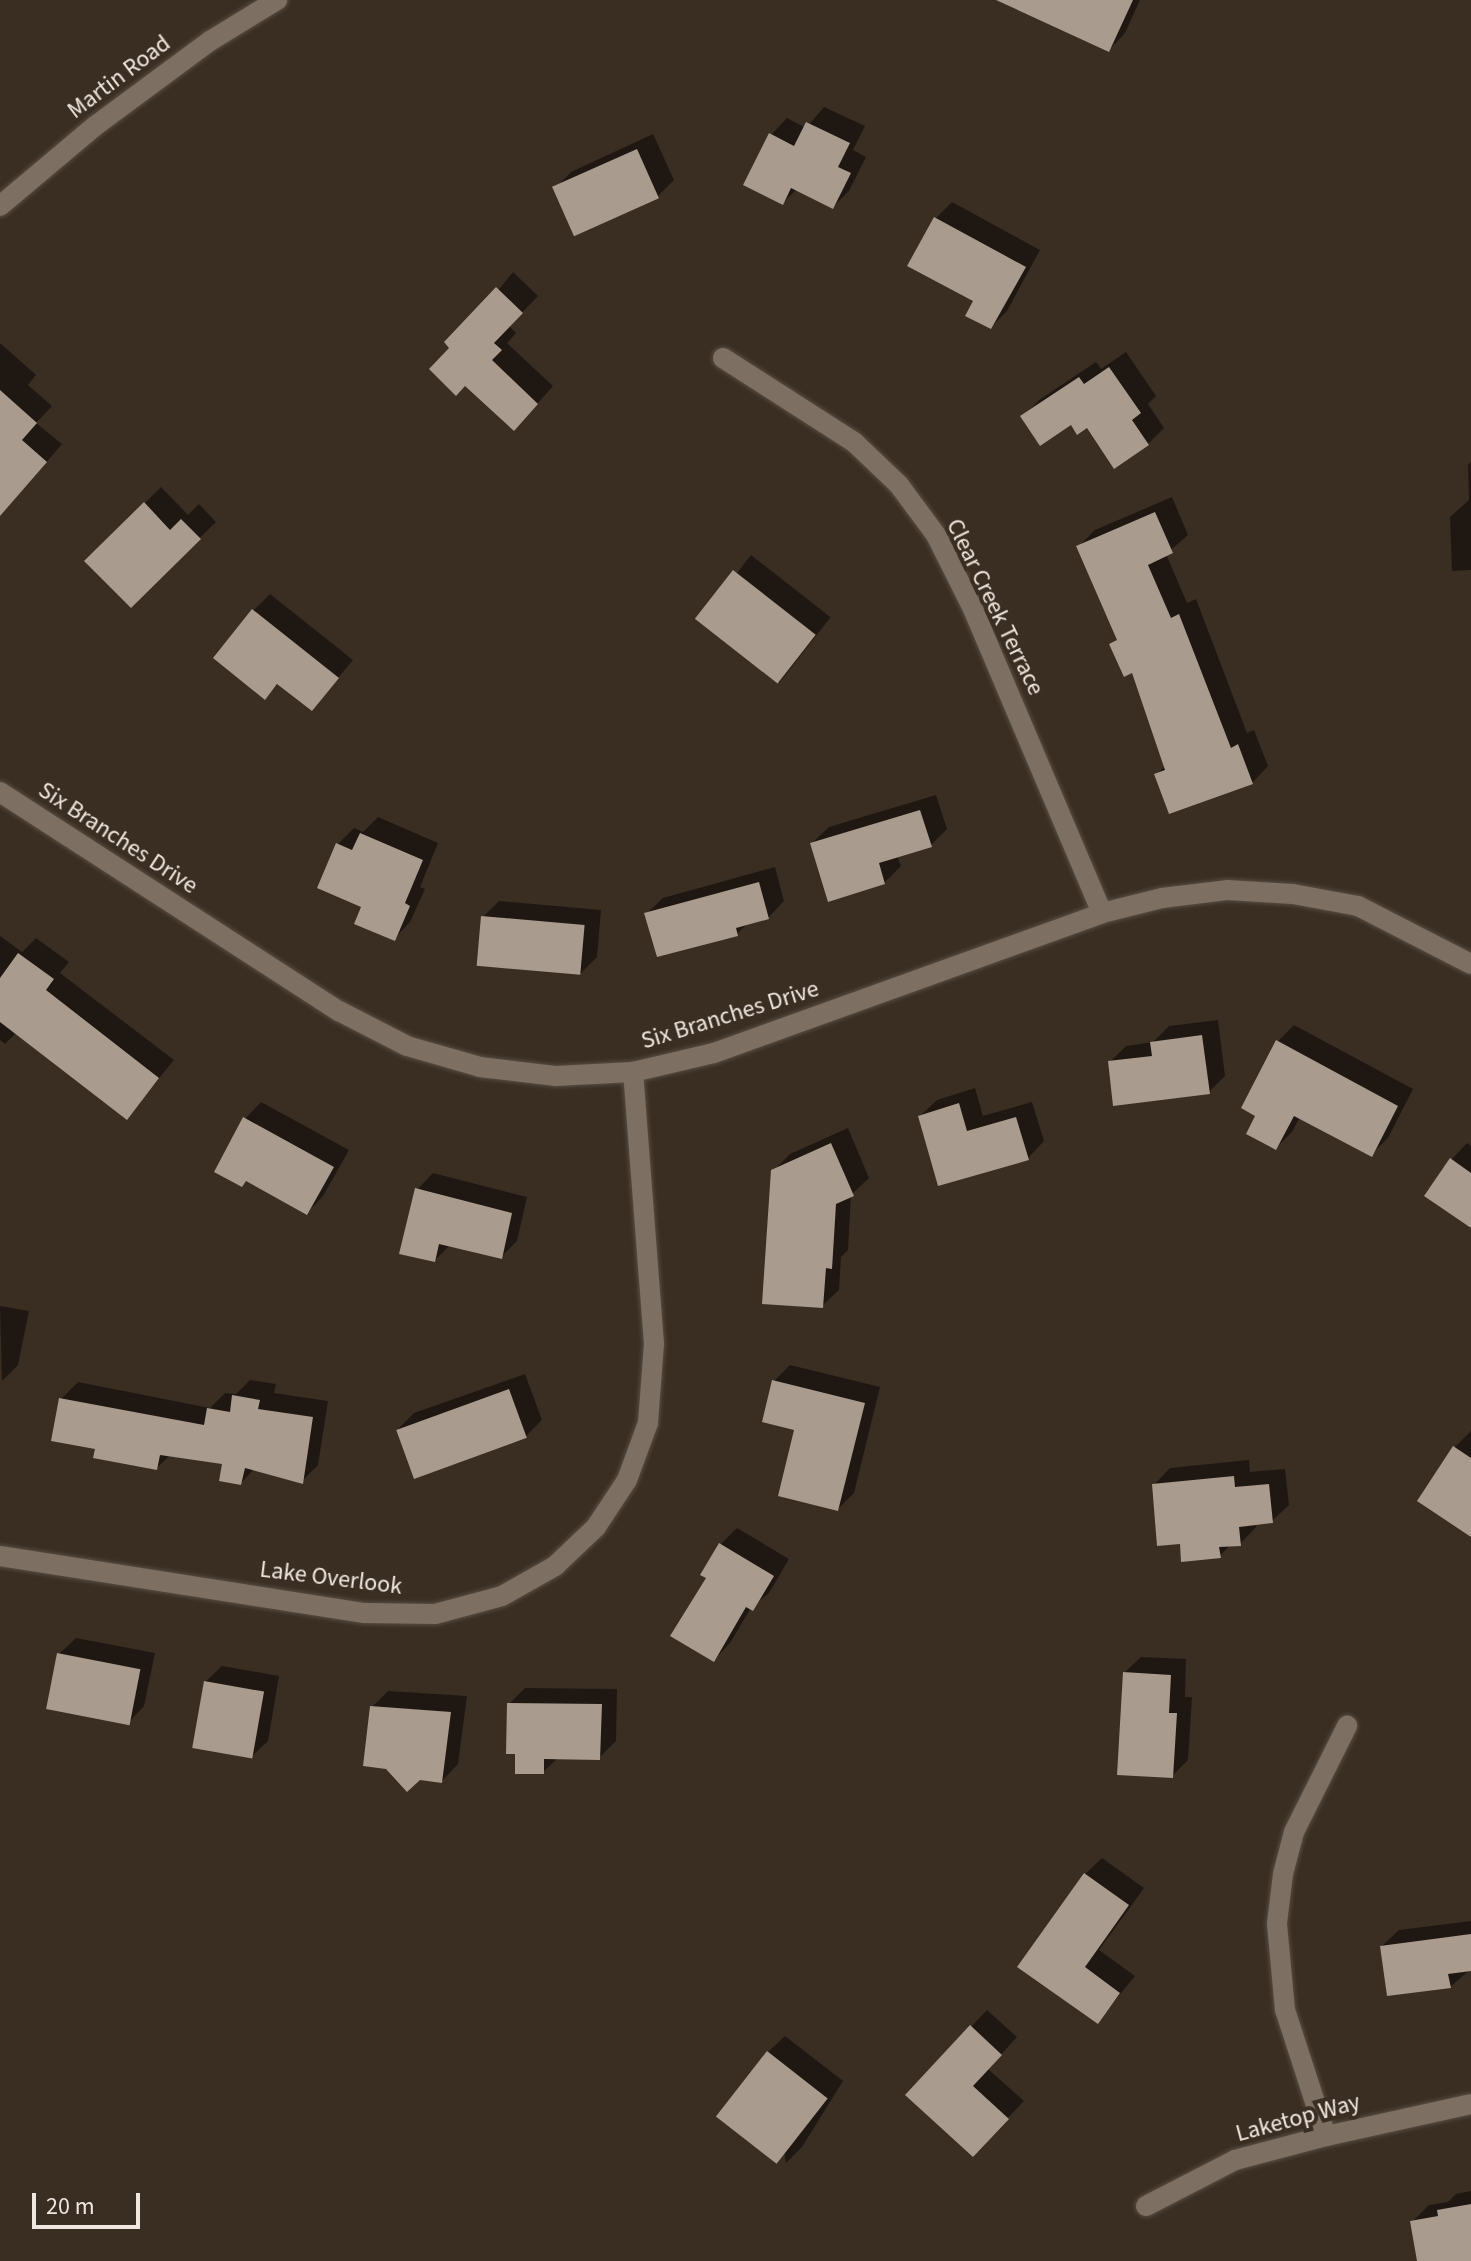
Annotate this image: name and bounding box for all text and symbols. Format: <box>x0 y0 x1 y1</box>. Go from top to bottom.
street label: Martin Road <box>62 29 176 125</box>
street label: Clear Creek Terrace <box>940 514 1050 700</box>
street label: Six Branches Drive <box>33 776 203 900</box>
street label: Six Branches Drive <box>638 974 822 1056</box>
street label: Lake Overlook <box>258 1555 404 1601</box>
street label: Laketop Way <box>1233 2088 1363 2148</box>
scale bar <box>36 2177 144 2227</box>
text: 20 m <box>46 2189 95 2224</box>

